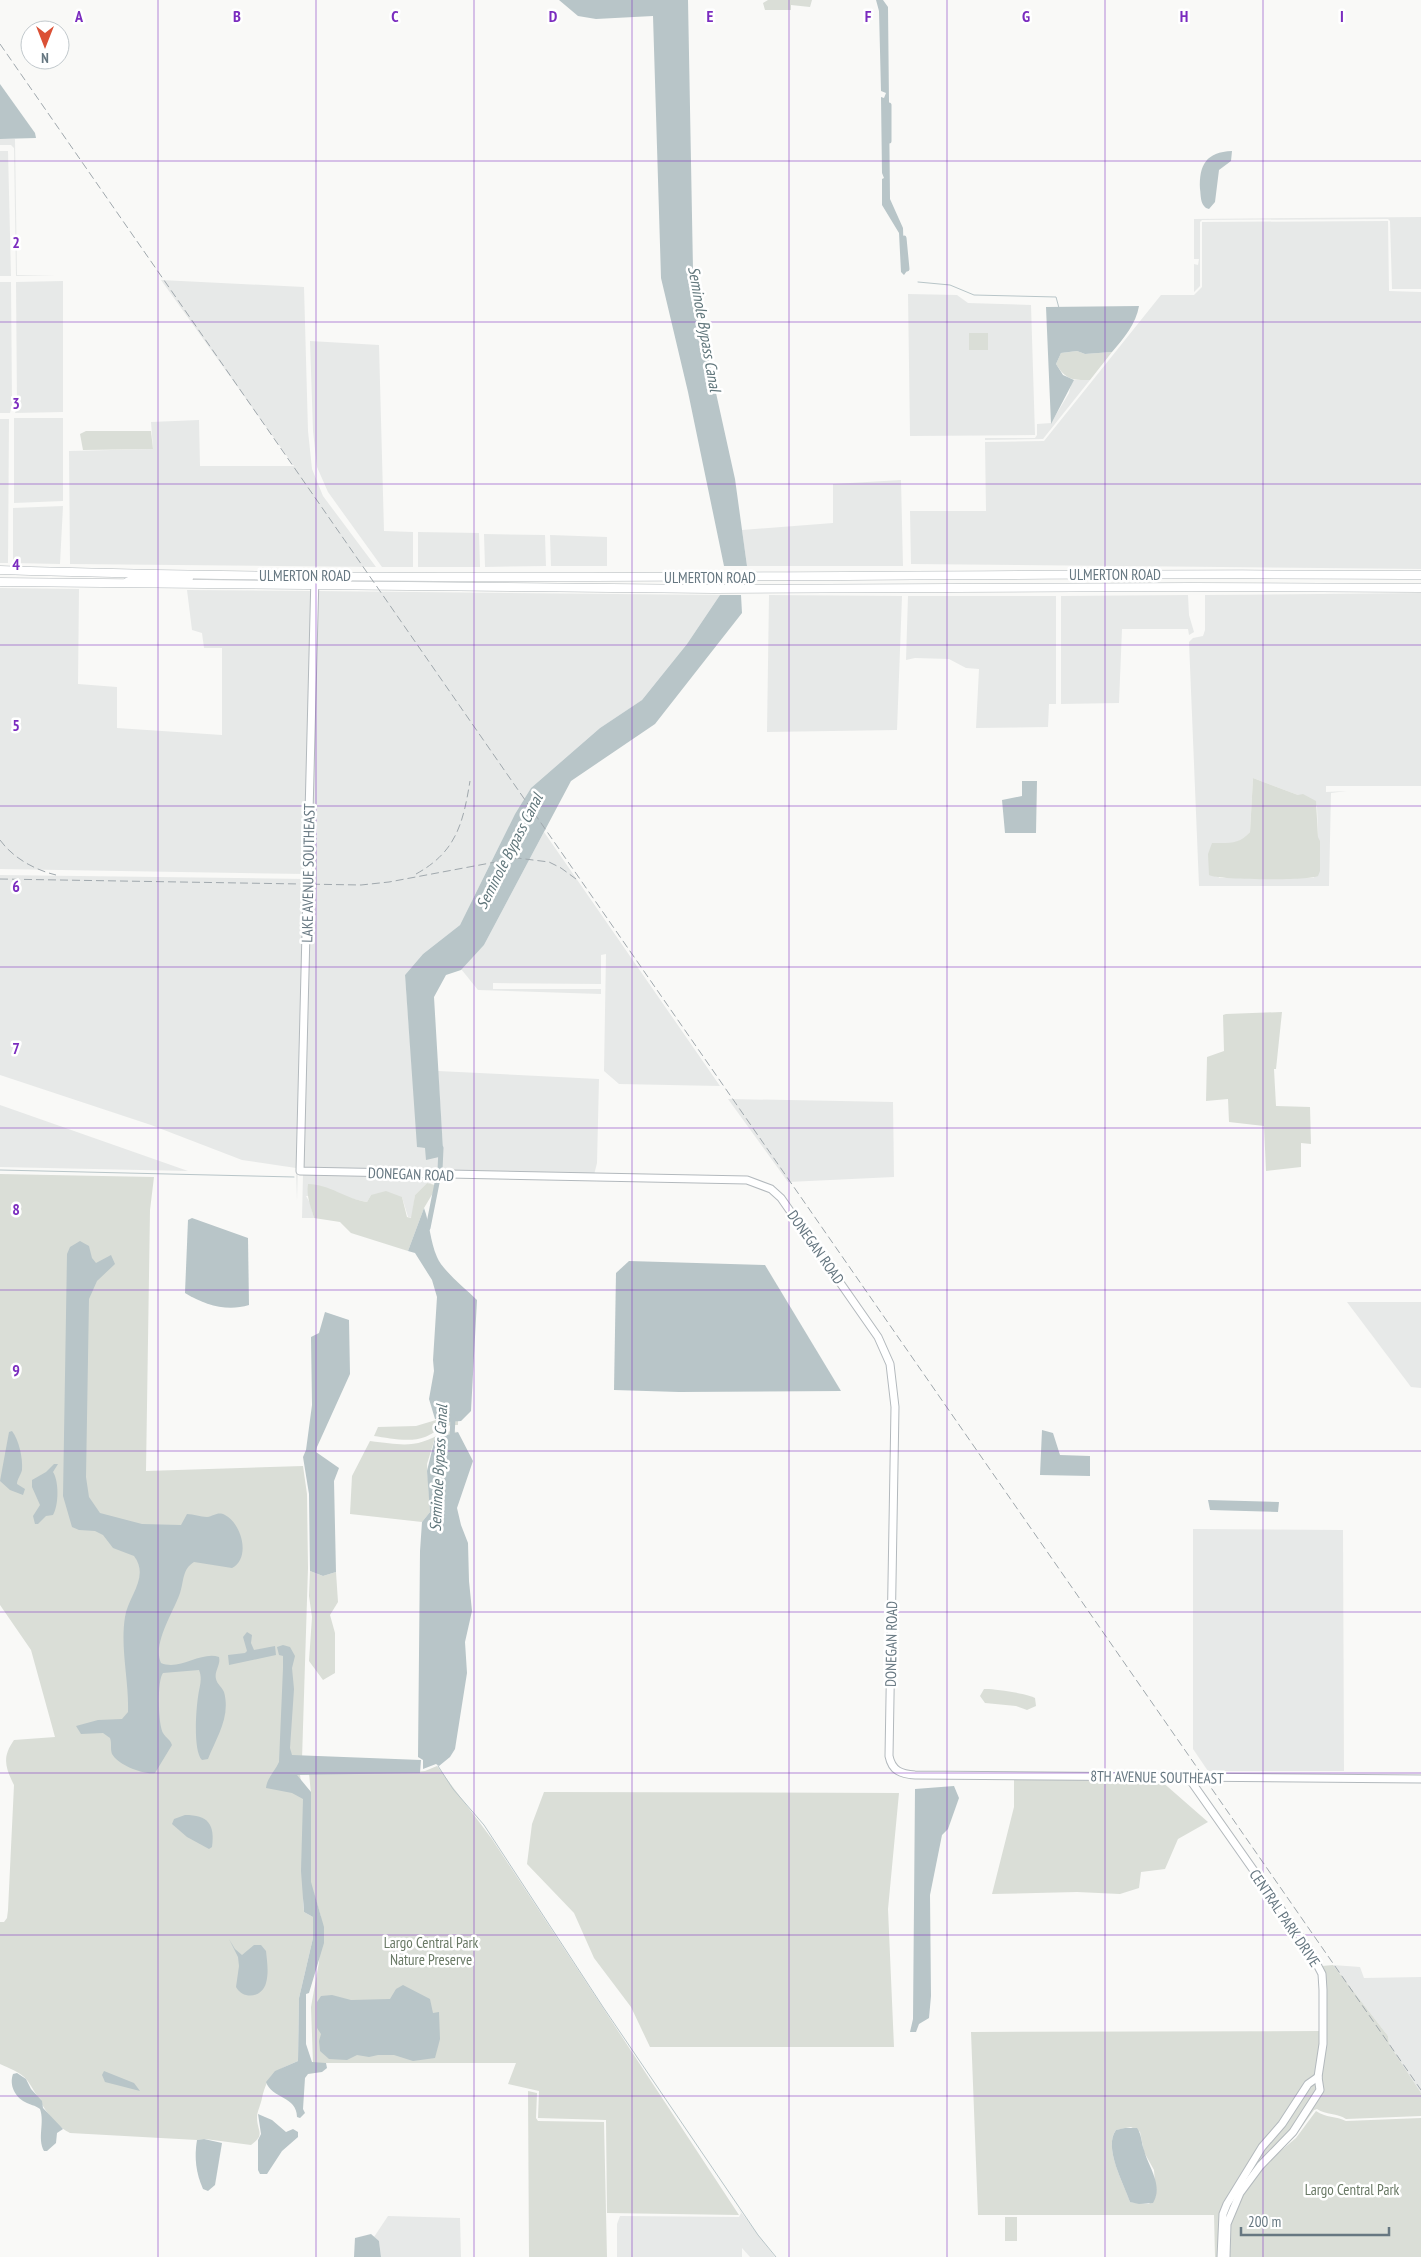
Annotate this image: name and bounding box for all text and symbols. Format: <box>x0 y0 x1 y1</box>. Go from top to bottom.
text: A <box>74 6 84 26</box>
text: B <box>233 6 241 26</box>
text: C <box>391 6 399 26</box>
text: D <box>549 6 558 26</box>
text: E <box>707 6 714 26</box>
text: F <box>865 6 872 26</box>
text: G <box>1022 6 1030 26</box>
text: H <box>1180 6 1188 26</box>
text: I <box>1340 6 1344 26</box>
north arrow <box>20 20 70 70</box>
text: N <box>41 49 49 67</box>
text: 2 <box>12 232 20 252</box>
water label: Seminole Bypass Canal <box>684 265 726 394</box>
text: 3 <box>12 393 20 413</box>
text: 4 <box>12 554 20 574</box>
street label: ULMERTON ROAD <box>1069 565 1161 584</box>
street label: ULMERTON ROAD <box>259 566 351 585</box>
street label: ULMERTON ROAD <box>664 568 756 587</box>
text: 5 <box>12 715 20 735</box>
water label: Seminole Bypass Canal <box>471 789 547 912</box>
street label: LAKE AVENUE SOUTHEAST <box>297 803 319 943</box>
text: 6 <box>12 876 20 896</box>
text: 7 <box>12 1038 20 1058</box>
street label: DONEGAN ROAD <box>368 1163 454 1185</box>
text: 8 <box>12 1199 20 1219</box>
street label: DONEGAN ROAD <box>784 1206 849 1288</box>
text: 9 <box>12 1360 20 1380</box>
water label: Seminole Bypass Canal <box>425 1403 451 1532</box>
street label: DONEGAN ROAD <box>881 1601 901 1687</box>
street label: 8TH AVENUE SOUTHEAST <box>1090 1766 1224 1788</box>
street label: CENTRAL PARK DRIVE <box>1245 1866 1325 1970</box>
park label: Largo Central Park Nature Preserve <box>384 1933 479 1969</box>
park label: Largo Central Park <box>1305 2180 1400 2199</box>
scale bar <box>1241 2204 1388 2236</box>
text: 200 m <box>1248 2212 1281 2231</box>

